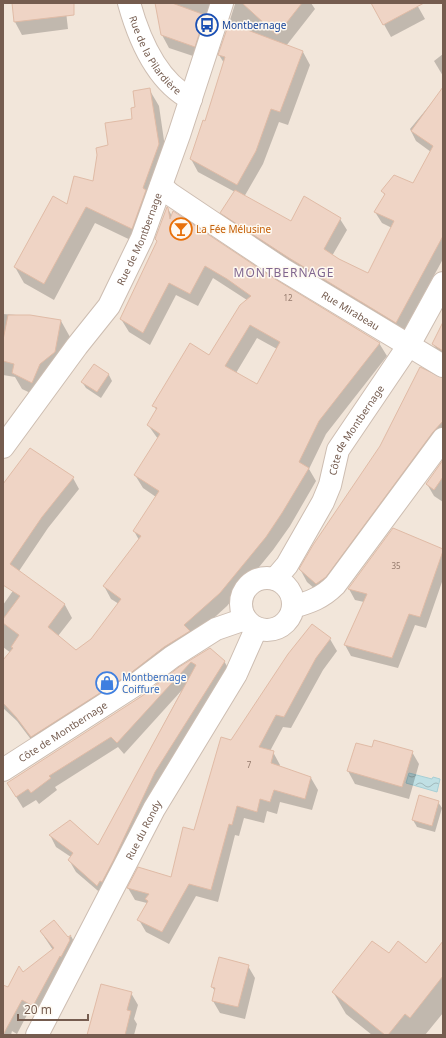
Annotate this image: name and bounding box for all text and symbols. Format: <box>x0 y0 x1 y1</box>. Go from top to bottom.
bus stop icon: Montbernage <box>194 12 220 38</box>
street label: Rue de la Pilardière <box>126 14 184 98</box>
place label: Montbernage <box>222 18 287 32</box>
street label: Rue de Montbernage <box>113 190 165 288</box>
bar icon: La Fée Mélusine <box>168 216 194 242</box>
place label: La Fée Mélusine <box>196 222 272 236</box>
district label: MONTBERNAGE <box>234 264 334 281</box>
street label: Rue Mirabeau <box>319 287 382 333</box>
house number: 12 <box>283 292 293 303</box>
street label: Côte de Montbernage <box>325 382 387 477</box>
house number: 35 <box>391 560 401 571</box>
shop icon: Montbernage Coiffure <box>94 670 120 696</box>
place label: Montbernage Coiffure <box>122 670 187 696</box>
street label: Côte de Montbernage <box>16 698 110 765</box>
house number: 7 <box>247 759 252 770</box>
street label: Rue du Rondy <box>122 797 165 862</box>
scale bar <box>18 996 88 1022</box>
text: 20 m <box>24 1001 52 1018</box>

